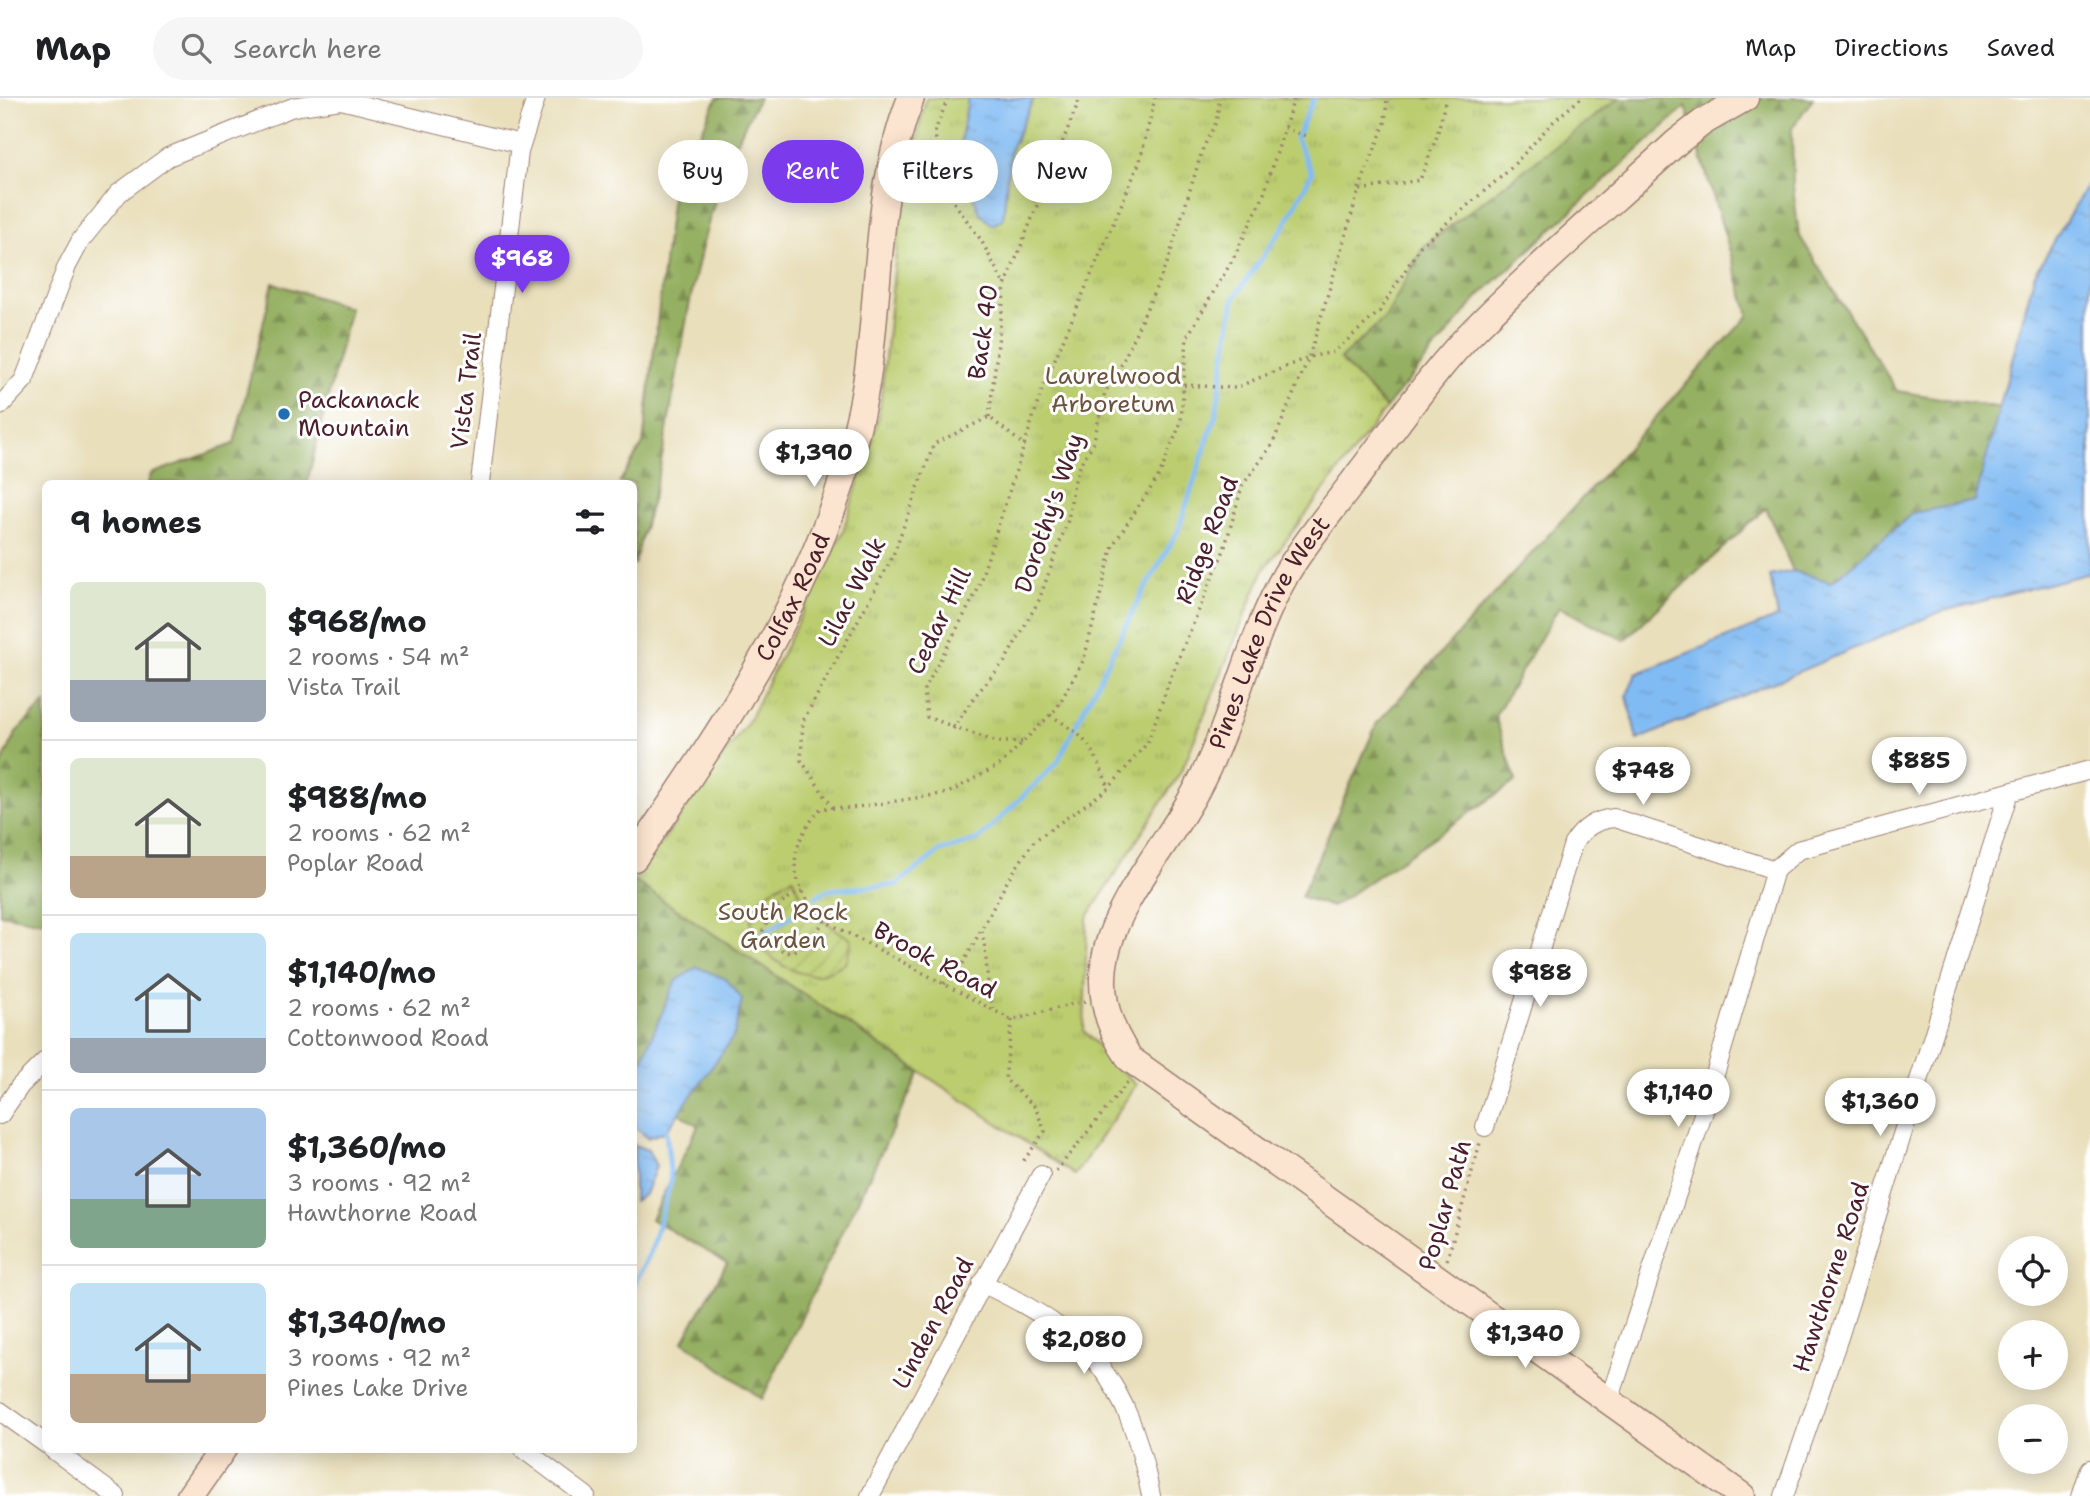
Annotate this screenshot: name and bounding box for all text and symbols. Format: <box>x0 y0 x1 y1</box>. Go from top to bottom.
search box <box>153 17 643 80</box>
text: Map <box>35 26 111 71</box>
icon: search <box>177 29 215 67</box>
text: Search here <box>233 31 382 66</box>
text: Map <box>1745 32 1796 64</box>
text: Directions <box>1834 32 1949 64</box>
text: Saved <box>1987 32 2055 64</box>
chip: Buy <box>658 140 748 203</box>
chip: Rent <box>762 140 864 203</box>
chip: Filters <box>878 140 998 203</box>
chip: New <box>1012 140 1112 203</box>
pin: $968 <box>481 236 563 295</box>
text: $968 <box>491 243 553 273</box>
street label: Back 40 <box>960 282 1006 382</box>
street label: Vista Trail <box>443 330 489 452</box>
park label: Laurelwood Arboretum <box>1045 360 1181 420</box>
place label: Packanack Mountain <box>298 384 420 444</box>
marker: Packanack Mountain <box>276 406 292 422</box>
street label: Dorothy's Way <box>1007 429 1091 597</box>
pin: $1,390 <box>757 430 871 489</box>
text: $1,390 <box>775 437 853 467</box>
street label: Ridge Road <box>1168 471 1246 609</box>
text: 9 homes <box>70 502 202 543</box>
icon: filters <box>571 503 609 541</box>
street label: Pines Lake Drive West <box>1201 509 1337 754</box>
street label: Colfax Road <box>748 528 838 667</box>
street label: Lilac Walk <box>811 532 893 652</box>
street label: Cedar Hill <box>899 562 979 680</box>
text: $968/mo <box>287 601 427 642</box>
icon: home <box>126 610 210 694</box>
text: 2 rooms · 54 m² <box>287 642 470 672</box>
text: Vista Trail <box>287 672 400 702</box>
pin: $885 <box>1878 738 1960 797</box>
text: $885 <box>1888 745 1950 775</box>
pin: $748 <box>1602 748 1684 807</box>
text: $748 <box>1611 755 1675 785</box>
text: $988/mo <box>287 777 427 818</box>
icon: home <box>126 786 210 870</box>
text: 2 rooms · 62 m² <box>287 818 471 848</box>
text: Poplar Road <box>287 848 424 878</box>
park label: South Rock Garden <box>718 896 848 956</box>
street label: Brook Road <box>868 914 1002 1006</box>
pin: $988 <box>1499 950 1581 1009</box>
text: $1,140/mo <box>287 952 436 993</box>
text: $988 <box>1508 957 1572 987</box>
icon: home <box>126 961 210 1045</box>
text: 2 rooms · 62 m² <box>287 993 471 1023</box>
text: Cottonwood Road <box>287 1023 489 1053</box>
pin: $1,140 <box>1621 1070 1735 1129</box>
text: $1,140 <box>1643 1077 1713 1107</box>
pin: $1,360 <box>1823 1079 1937 1138</box>
text: $1,360 <box>1841 1086 1919 1116</box>
text: $1,360/mo <box>287 1127 447 1168</box>
icon: home <box>126 1136 210 1220</box>
street label: Poplar Path <box>1411 1136 1479 1274</box>
text: 3 rooms · 92 m² <box>287 1168 471 1198</box>
street label: Hawthorne Road <box>1785 1178 1877 1376</box>
text: Hawthorne Road <box>287 1198 477 1228</box>
map controls <box>1998 1236 2068 1474</box>
button: locate <box>1998 1236 2068 1306</box>
street label: Linden Road <box>885 1251 981 1395</box>
text: $1,340/mo <box>287 1302 446 1343</box>
pin: $1,340 <box>1468 1310 1582 1370</box>
icon: home <box>126 1311 210 1395</box>
pin: $2,080 <box>1027 1316 1141 1376</box>
text: $1,340 <box>1486 1318 1564 1348</box>
button: + <box>1998 1320 2068 1390</box>
text: $2,080 <box>1041 1324 1127 1354</box>
text: 3 rooms · 92 m² <box>287 1343 471 1373</box>
text: Pines Lake Drive <box>287 1373 469 1403</box>
button: − <box>1998 1404 2068 1474</box>

